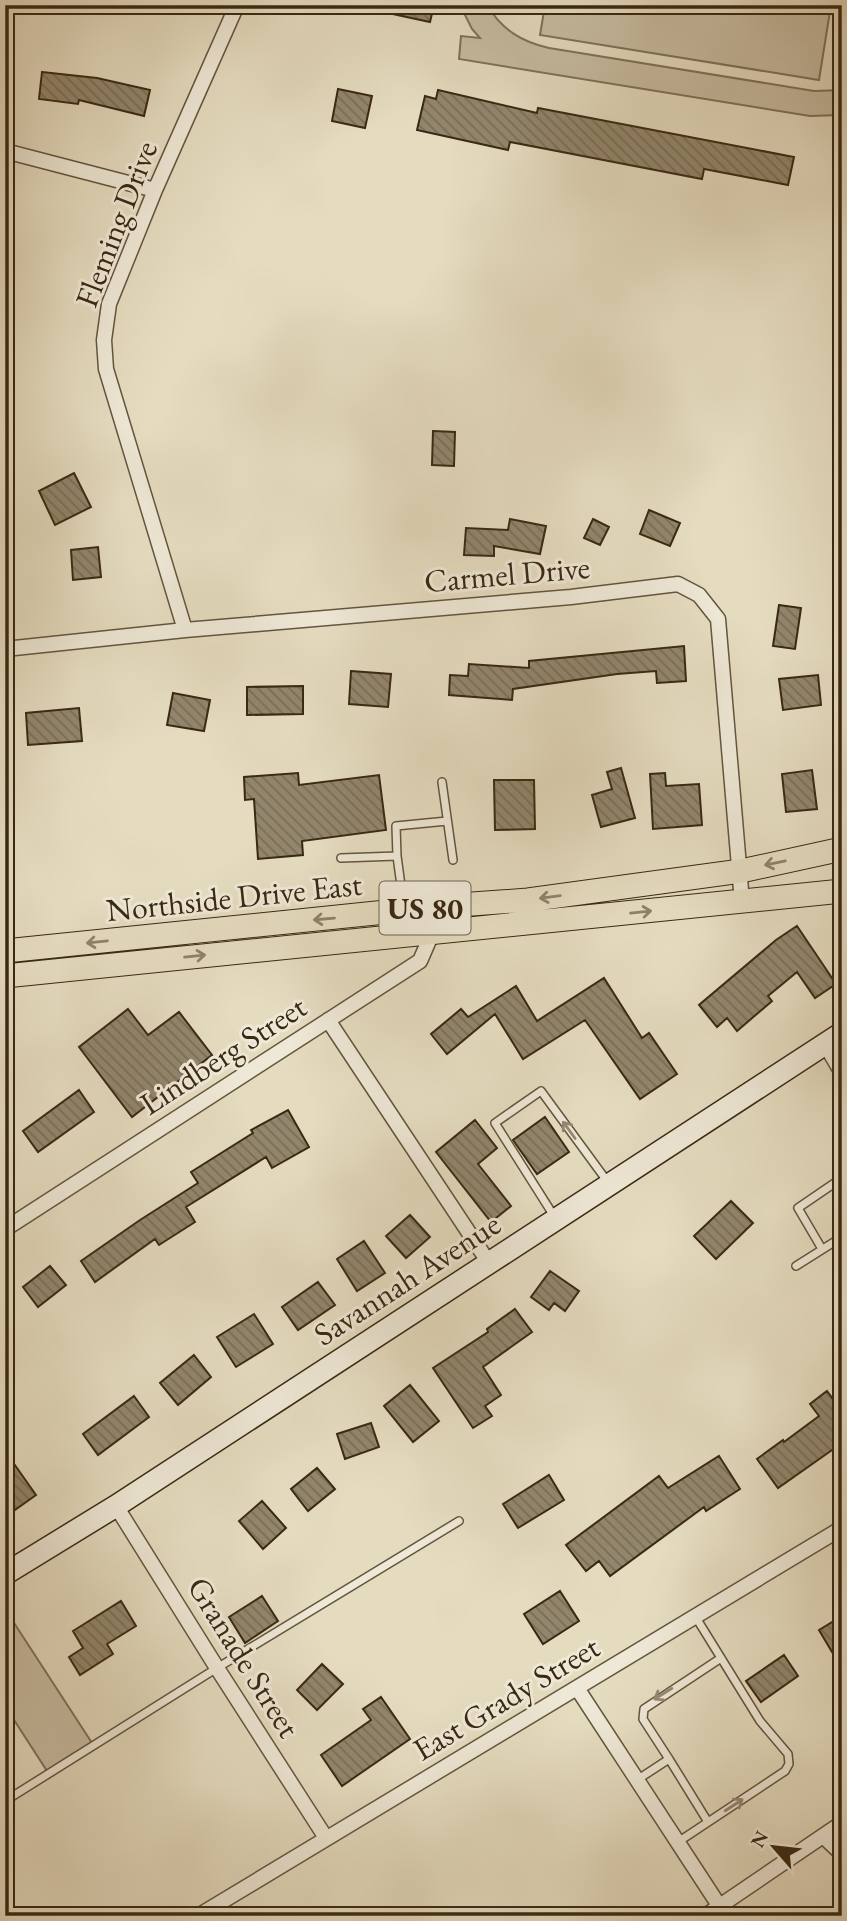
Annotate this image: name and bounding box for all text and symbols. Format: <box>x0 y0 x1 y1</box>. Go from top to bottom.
street label: Fleming Drive <box>65 135 167 313</box>
street label: Carmel Drive <box>422 546 592 602</box>
one-way arrow <box>764 857 787 871</box>
street label: Northside Drive East <box>104 863 364 931</box>
road number: US 80 <box>380 882 471 934</box>
one-way arrow <box>539 890 562 903</box>
one-way arrow <box>629 905 652 918</box>
one-way arrow <box>313 913 336 926</box>
one-way arrow <box>87 935 109 948</box>
one-way arrow <box>183 950 206 963</box>
street label: Lindberg Street <box>132 986 314 1124</box>
one-way arrow <box>562 1120 577 1139</box>
street label: Savannah Avenue <box>306 1203 508 1355</box>
street label: Granade Street <box>178 1569 310 1745</box>
street label: East Grady Street <box>405 1626 607 1770</box>
one-way arrow <box>654 1688 674 1702</box>
one-way arrow <box>724 1797 744 1811</box>
north arrow <box>738 1812 808 1882</box>
text: N <box>745 1826 774 1852</box>

